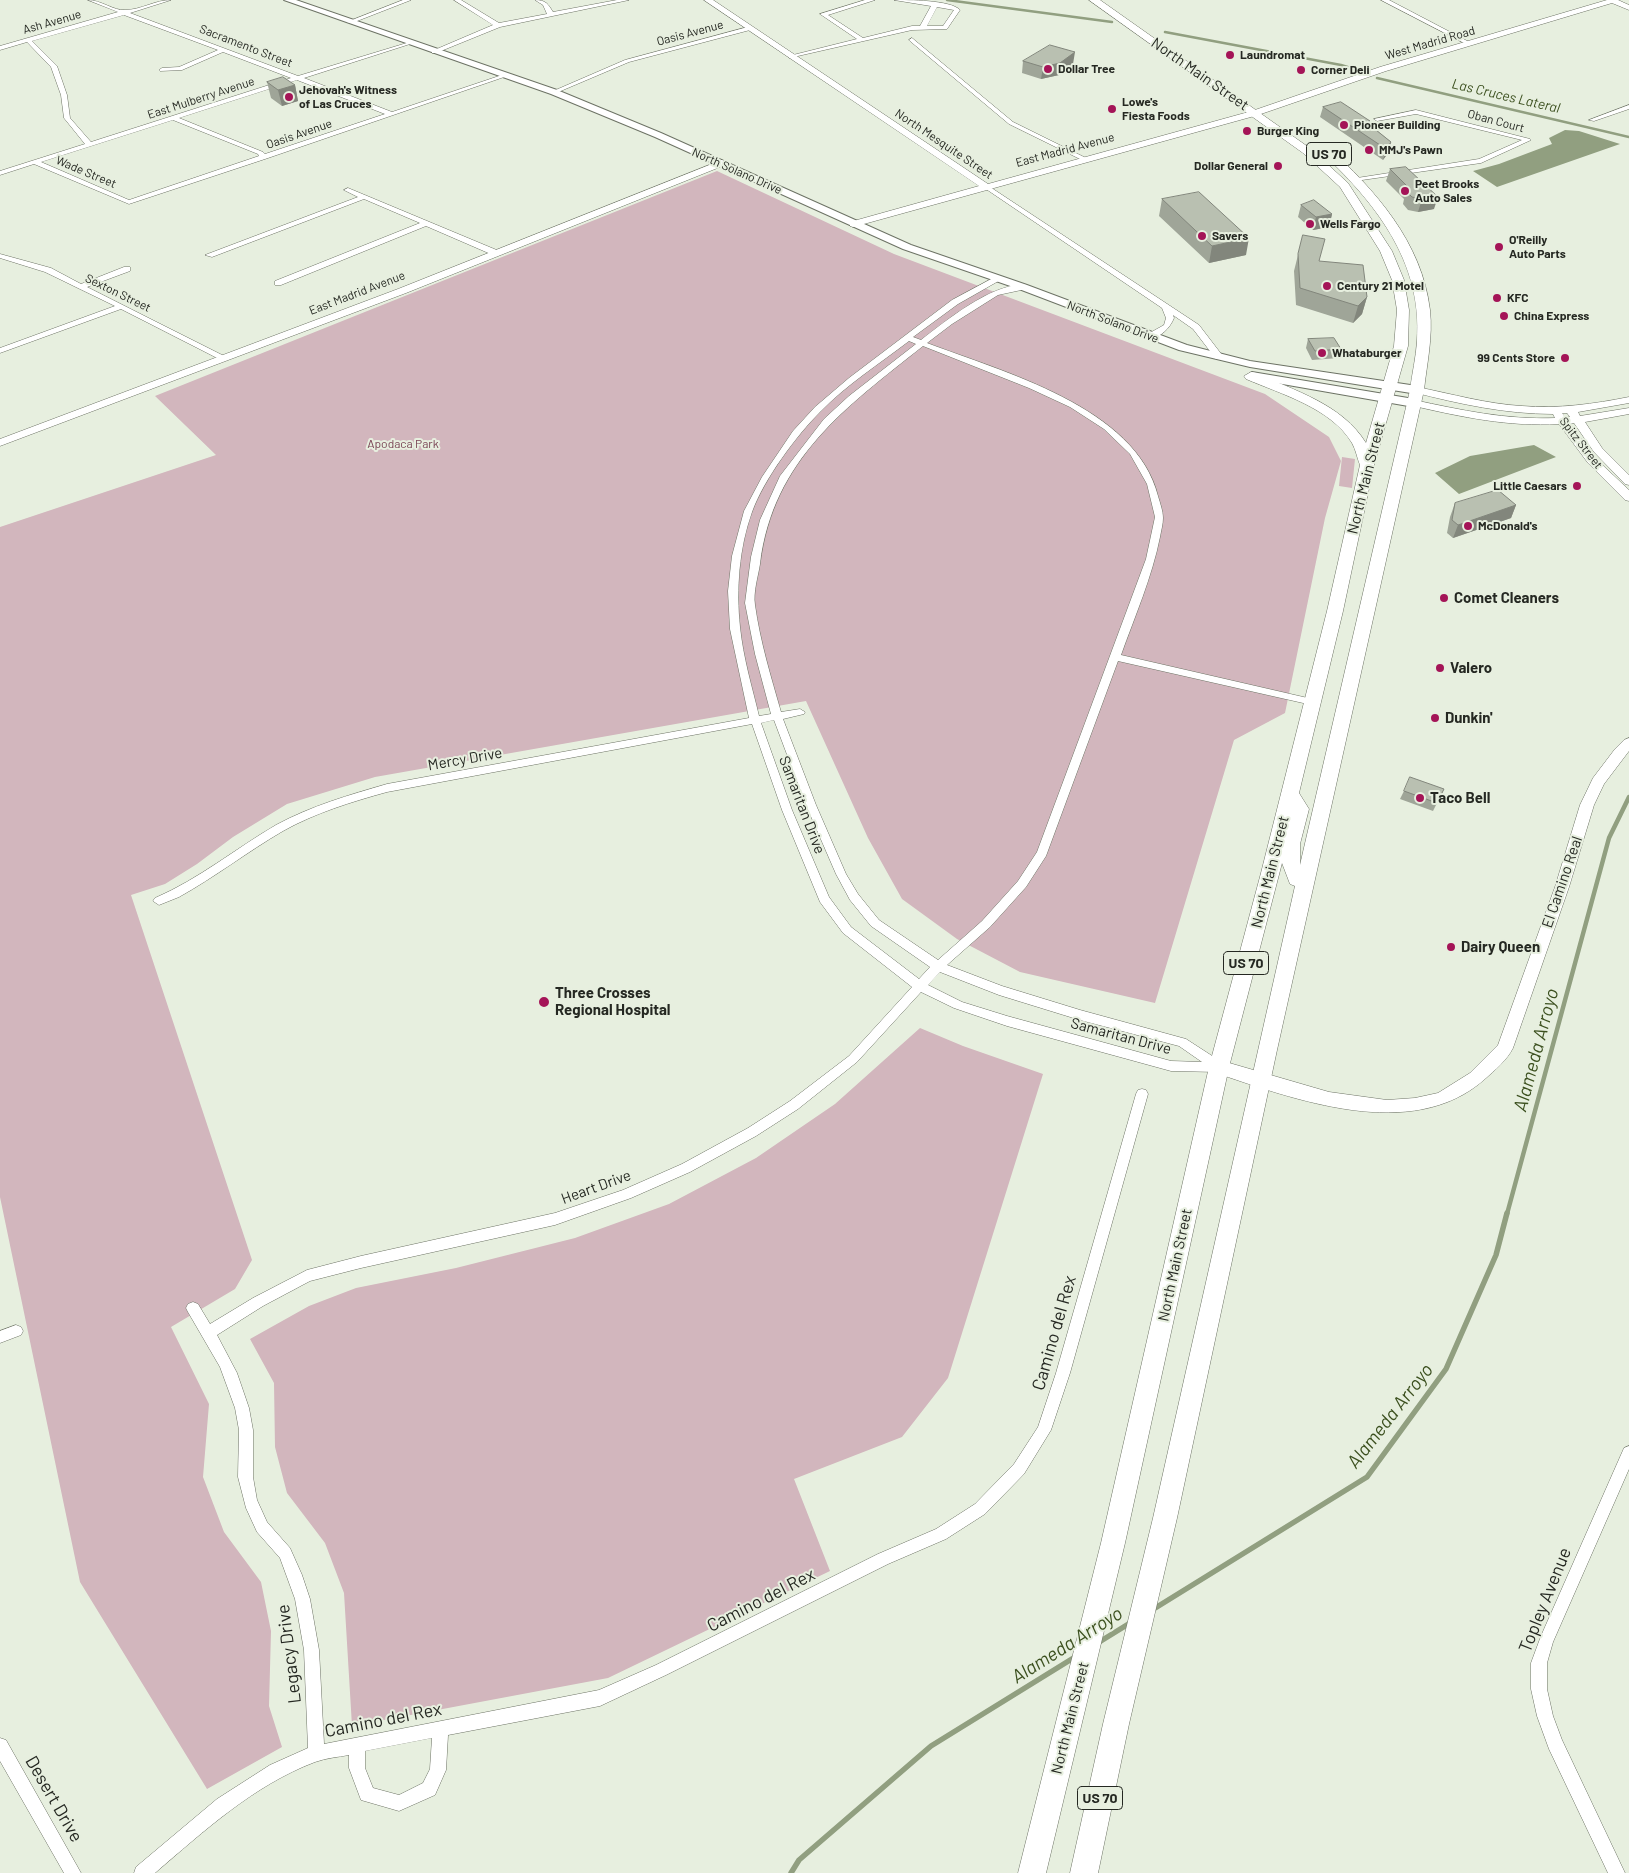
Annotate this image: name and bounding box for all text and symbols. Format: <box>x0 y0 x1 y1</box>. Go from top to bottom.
street label: Ash Avenue <box>21 7 83 37</box>
street label: Oasis Avenue <box>655 17 725 49</box>
street label: Sacramento Street <box>197 22 295 70</box>
street label: West Madrid Road <box>1383 23 1477 63</box>
street label: North Main Street <box>1148 34 1252 114</box>
place label: Laundromat <box>1240 48 1305 62</box>
marker: Laundromat <box>1224 49 1236 61</box>
place label: Dollar Tree <box>1058 62 1115 76</box>
marker: Dollar Tree <box>1042 63 1054 75</box>
place label: Corner Deli <box>1311 63 1370 77</box>
marker: Corner Deli <box>1295 64 1307 76</box>
street label: East Mulberry Avenue <box>146 74 256 122</box>
water label: Las Cruces Lateral <box>1450 75 1562 117</box>
place label: Jehovah's Witness of Las Cruces <box>299 83 397 111</box>
marker: Jehovah's Witness of Las Cruces <box>283 91 295 103</box>
place label: Lowe's Fiesta Foods <box>1122 95 1190 123</box>
marker: Lowe's Fiesta Foods <box>1106 103 1118 115</box>
street label: North Mesquite Street <box>892 106 996 182</box>
street label: Oban Court <box>1466 107 1526 135</box>
street label: Oasis Avenue <box>264 116 334 152</box>
place label: Pioneer Building <box>1354 118 1441 132</box>
marker: Pioneer Building <box>1338 119 1350 131</box>
place label: Burger King <box>1257 124 1319 138</box>
marker: Burger King <box>1241 125 1253 137</box>
street label: East Madrid Avenue <box>1014 130 1116 170</box>
road number: US 70 <box>1306 142 1352 166</box>
place label: MMJ's Pawn <box>1379 143 1443 157</box>
marker: MMJ's Pawn <box>1363 144 1375 156</box>
street label: North Solano Drive <box>690 145 784 197</box>
street label: Wade Street <box>54 153 118 191</box>
place label: Dollar General <box>1194 159 1268 173</box>
marker: Dollar General <box>1272 160 1284 172</box>
place label: Peet Brooks Auto Sales <box>1415 177 1479 205</box>
marker: Peet Brooks Auto Sales <box>1399 185 1411 197</box>
place label: Wells Fargo <box>1320 217 1381 231</box>
marker: Wells Fargo <box>1304 218 1316 230</box>
place label: Savers <box>1212 229 1248 243</box>
marker: Savers <box>1196 230 1208 242</box>
place label: O'Reilly Auto Parts <box>1509 233 1566 261</box>
marker: O'Reilly Auto Parts <box>1493 241 1505 253</box>
street label: East Madrid Avenue <box>307 268 407 318</box>
street label: Sexton Street <box>83 271 153 315</box>
place label: Century 21 Motel <box>1337 279 1424 293</box>
marker: Century 21 Motel <box>1321 280 1333 292</box>
place label: KFC <box>1507 291 1529 305</box>
marker: KFC <box>1491 292 1503 304</box>
street label: North Solano Drive <box>1065 298 1161 346</box>
place label: China Express <box>1514 309 1589 323</box>
marker: China Express <box>1498 310 1510 322</box>
place label: Whataburger <box>1332 346 1402 360</box>
marker: Whataburger <box>1316 347 1328 359</box>
place label: 99 Cents Store <box>1477 351 1555 365</box>
marker: 99 Cents Store <box>1559 352 1571 364</box>
street label: Spitz Street <box>1556 414 1606 472</box>
street label: North Main Street <box>1343 420 1389 536</box>
park label: Apodaca Park <box>367 437 439 451</box>
place label: Little Caesars <box>1493 479 1567 493</box>
marker: Little Caesars <box>1571 480 1583 492</box>
place label: McDonald's <box>1478 519 1538 533</box>
marker: McDonald's <box>1462 520 1474 532</box>
place label: Comet Cleaners <box>1454 589 1559 607</box>
marker: Comet Cleaners <box>1438 592 1450 604</box>
place label: Valero <box>1450 659 1492 677</box>
marker: Valero <box>1434 662 1446 674</box>
place label: Dunkin' <box>1445 709 1492 727</box>
marker: Dunkin' <box>1429 712 1441 724</box>
street label: Mercy Drive <box>426 744 504 774</box>
street label: Samaritan Drive <box>775 754 829 856</box>
place label: Taco Bell <box>1430 789 1490 807</box>
marker: Taco Bell <box>1414 792 1426 804</box>
street label: North Main Street <box>1247 814 1293 930</box>
street label: El Camino Real <box>1538 834 1586 930</box>
place label: Dairy Queen <box>1461 938 1540 956</box>
marker: Dairy Queen <box>1445 941 1457 953</box>
road number: US 70 <box>1224 951 1268 974</box>
place label: Three Crosses Regional Hospital <box>555 984 671 1019</box>
water label: Alameda Arroyo <box>1509 986 1563 1114</box>
marker: Three Crosses Regional Hospital <box>537 995 551 1009</box>
street label: Samaritan Drive <box>1069 1014 1173 1058</box>
street label: Heart Drive <box>559 1166 633 1208</box>
street label: North Main Street <box>1154 1207 1196 1323</box>
street label: Camino del Rex <box>1027 1273 1081 1393</box>
water label: Alameda Arroyo <box>1342 1359 1438 1473</box>
street label: Topley Avenue <box>1514 1544 1576 1656</box>
street label: Camino del Rex <box>703 1563 819 1637</box>
water label: Alameda Arroyo <box>1007 1602 1127 1688</box>
street label: Legacy Drive <box>272 1603 306 1705</box>
street label: North Main Street <box>1047 1660 1093 1776</box>
street label: Camino del Rex <box>323 1698 443 1742</box>
street label: Desert Drive <box>21 1752 87 1846</box>
road number: US 70 <box>1078 1786 1122 1810</box>

